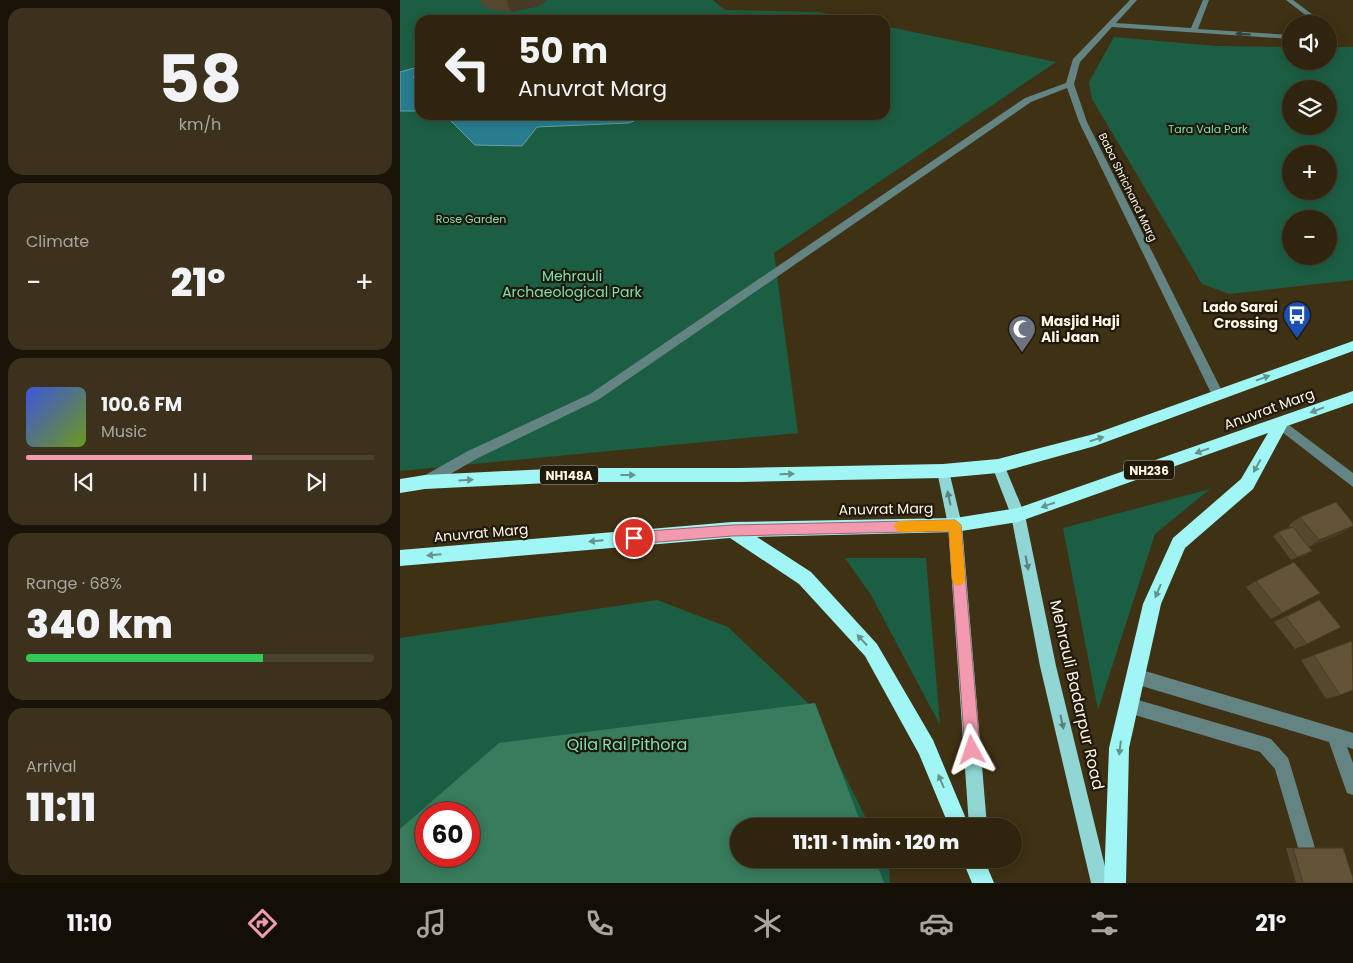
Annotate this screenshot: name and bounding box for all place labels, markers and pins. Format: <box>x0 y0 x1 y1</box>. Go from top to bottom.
place label: Lado Sarai Crossing <box>1203 297 1278 333</box>
bus stop icon: Lado Sarai Crossing <box>1282 300 1312 339</box>
place label: Masjid Haji Ali Jaan <box>1041 311 1120 347</box>
mosque icon: Masjid Haji Ali Jaan <box>1007 314 1037 353</box>
pin <box>613 517 655 559</box>

